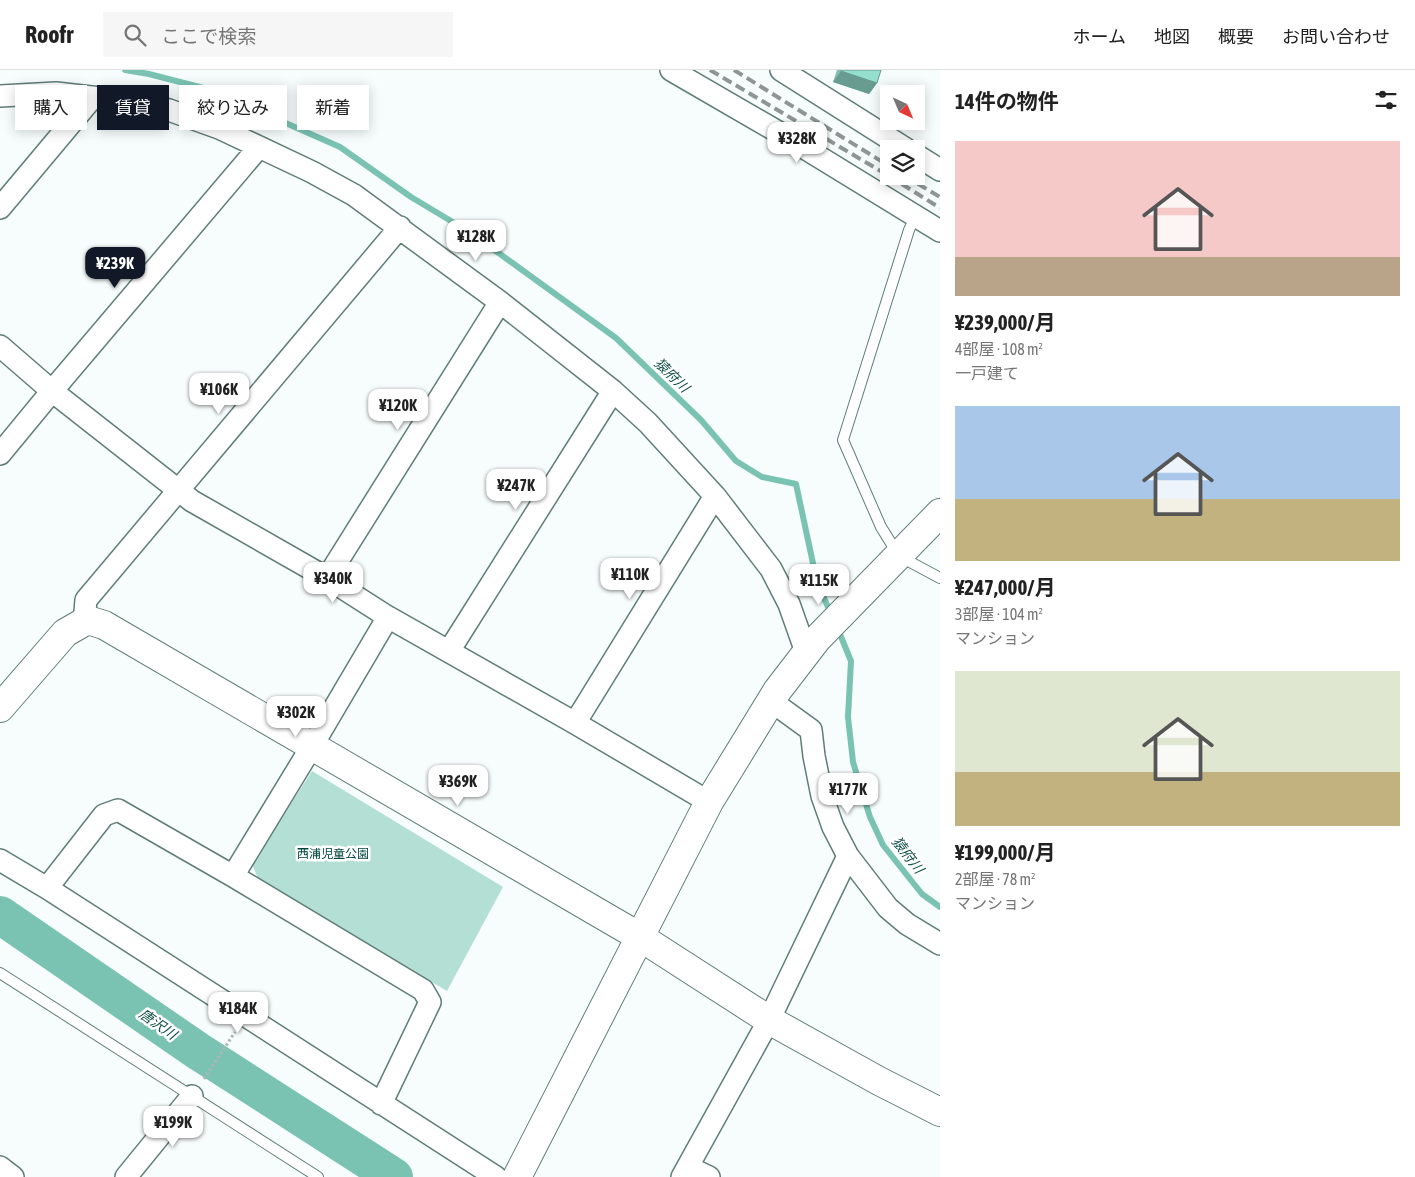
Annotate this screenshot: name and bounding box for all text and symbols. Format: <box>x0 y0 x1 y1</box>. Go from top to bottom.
search box <box>103 12 453 57</box>
text: Roofr <box>25 21 73 48</box>
icon: search <box>121 21 149 49</box>
text: ここで検索 <box>161 25 256 47</box>
text: ホーム <box>1073 26 1126 47</box>
text: 地図 <box>1154 26 1190 47</box>
text: 概要 <box>1218 26 1254 47</box>
text: お問い合わせ <box>1282 26 1390 47</box>
chip: 購入 <box>15 85 87 130</box>
chip: 賃貸 <box>97 85 169 130</box>
chip: 絞り込み <box>179 85 287 130</box>
chip: 新着 <box>297 85 369 130</box>
north arrow <box>880 85 925 130</box>
map controls <box>880 85 925 185</box>
icon: filters <box>1372 86 1400 114</box>
text: 14件の物件 <box>955 89 1059 113</box>
pin: ¥328K <box>762 122 832 164</box>
text: ¥328K <box>778 129 816 147</box>
button: layers <box>880 140 925 185</box>
icon: home <box>1133 174 1223 264</box>
pin: ¥128K <box>441 220 511 262</box>
text: ¥128K <box>457 227 495 245</box>
pin: ¥239K <box>80 246 150 289</box>
text: ¥239K <box>96 254 134 272</box>
text: ¥239,000/月 <box>955 310 1055 334</box>
text: 4部屋 · 108 m² <box>955 340 1043 358</box>
water label: 猿府川 <box>651 355 694 397</box>
text: 一戸建て <box>955 364 1019 382</box>
pin: ¥106K <box>184 372 254 415</box>
text: ¥106K <box>200 380 238 398</box>
pin: ¥120K <box>363 388 433 431</box>
text: ¥120K <box>379 396 417 414</box>
icon: home <box>1133 439 1223 529</box>
pin: ¥247K <box>481 468 551 511</box>
text: ¥247K <box>497 476 535 494</box>
pin: ¥110K <box>595 558 665 600</box>
pin: ¥340K <box>298 562 368 604</box>
pin: ¥115K <box>784 564 854 606</box>
text: ¥110K <box>611 565 649 583</box>
text: ¥340K <box>314 569 352 587</box>
text: ¥115K <box>800 571 838 589</box>
text: ¥247,000/月 <box>955 575 1055 599</box>
text: 3部屋 · 104 m² <box>955 605 1043 623</box>
text: マンション <box>955 629 1035 647</box>
pin: ¥302K <box>261 696 331 738</box>
text: ¥302K <box>277 703 315 721</box>
icon: home <box>1133 704 1223 794</box>
pin: ¥369K <box>423 764 493 807</box>
text: ¥369K <box>439 772 477 790</box>
pin: ¥177K <box>813 772 883 815</box>
text: ¥177K <box>829 780 867 798</box>
water label: 猿府川 <box>889 834 928 878</box>
text: ¥199,000/月 <box>955 840 1055 864</box>
park label: 西浦児童公園 <box>297 847 369 861</box>
text: 2部屋 · 78 m² <box>955 870 1036 888</box>
text: マンション <box>955 894 1035 912</box>
pin: ¥184K <box>203 992 273 1034</box>
text: ¥184K <box>219 999 257 1017</box>
water label: 唐沢川 <box>136 1005 181 1044</box>
pin: ¥199K <box>138 1106 208 1148</box>
text: ¥199K <box>154 1113 192 1131</box>

